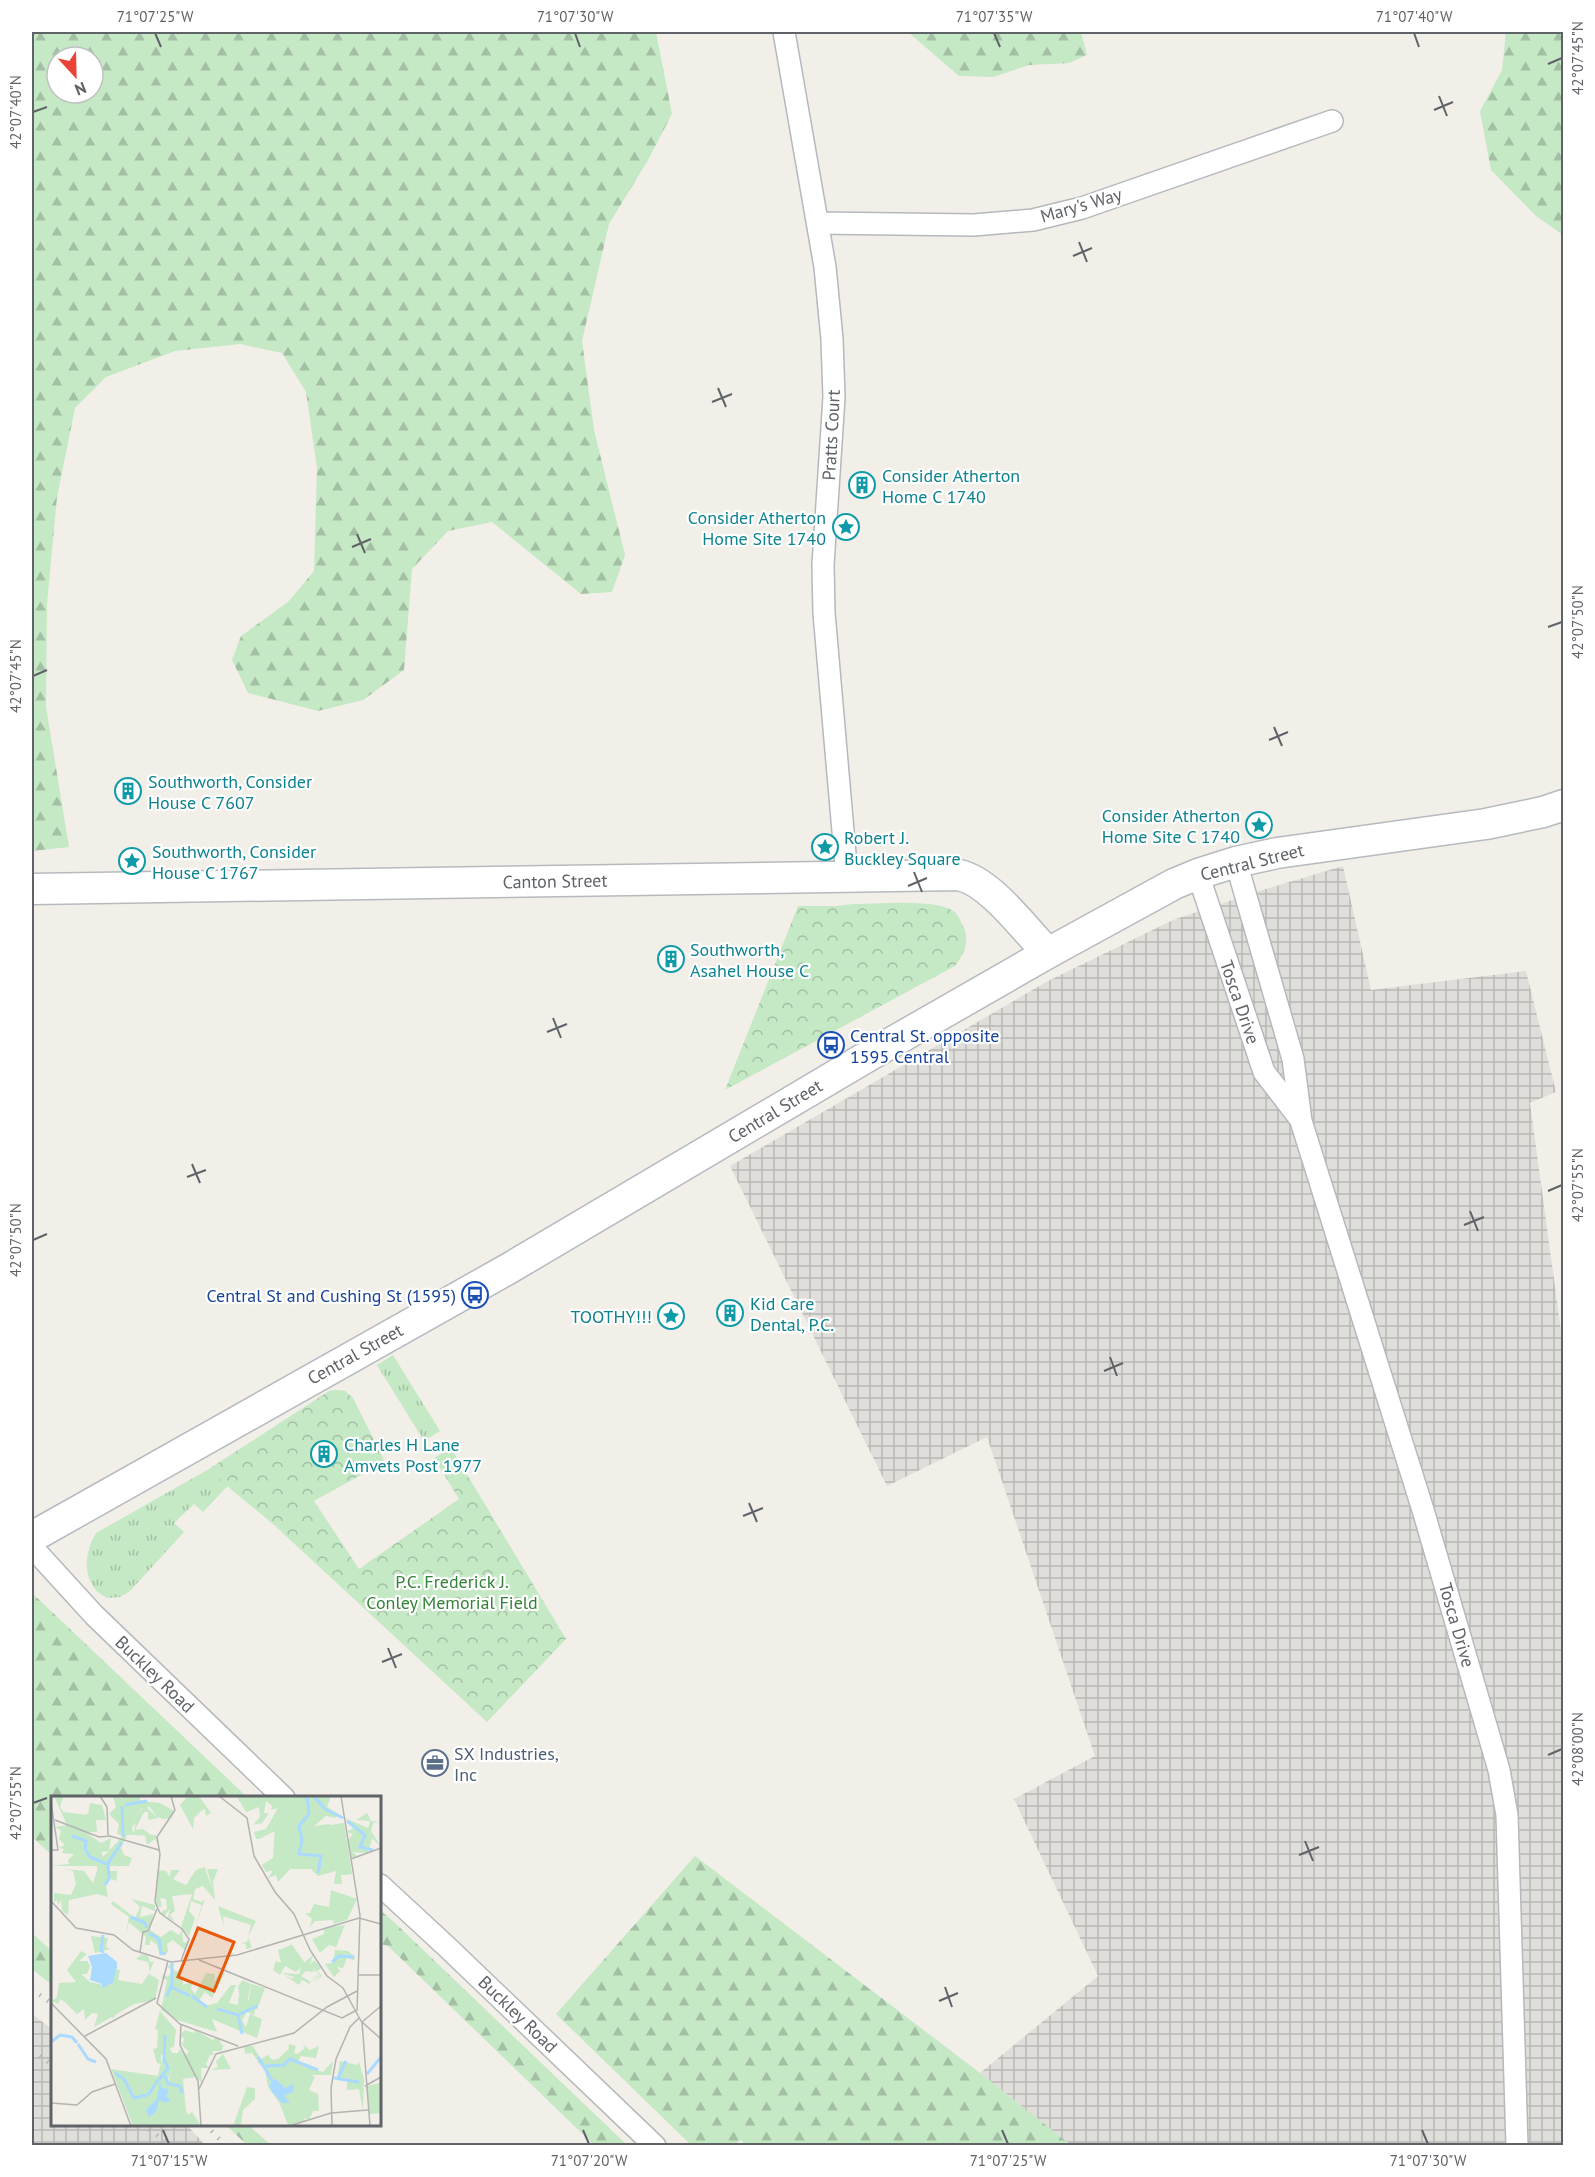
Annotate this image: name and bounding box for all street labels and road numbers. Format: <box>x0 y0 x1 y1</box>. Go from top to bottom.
street label: Mary's Way <box>1037 182 1125 228</box>
street label: Pratts Court <box>817 389 845 481</box>
street label: Central Street <box>1198 838 1306 886</box>
street label: Canton Street <box>502 869 608 893</box>
street label: Tosca Drive <box>1215 957 1265 1047</box>
street label: Central Street <box>724 1074 826 1148</box>
street label: Central Street <box>303 1318 407 1390</box>
street label: Tosca Drive <box>1434 1580 1480 1670</box>
street label: Buckley Road <box>110 1630 200 1718</box>
street label: Buckley Road <box>473 1970 563 2058</box>

